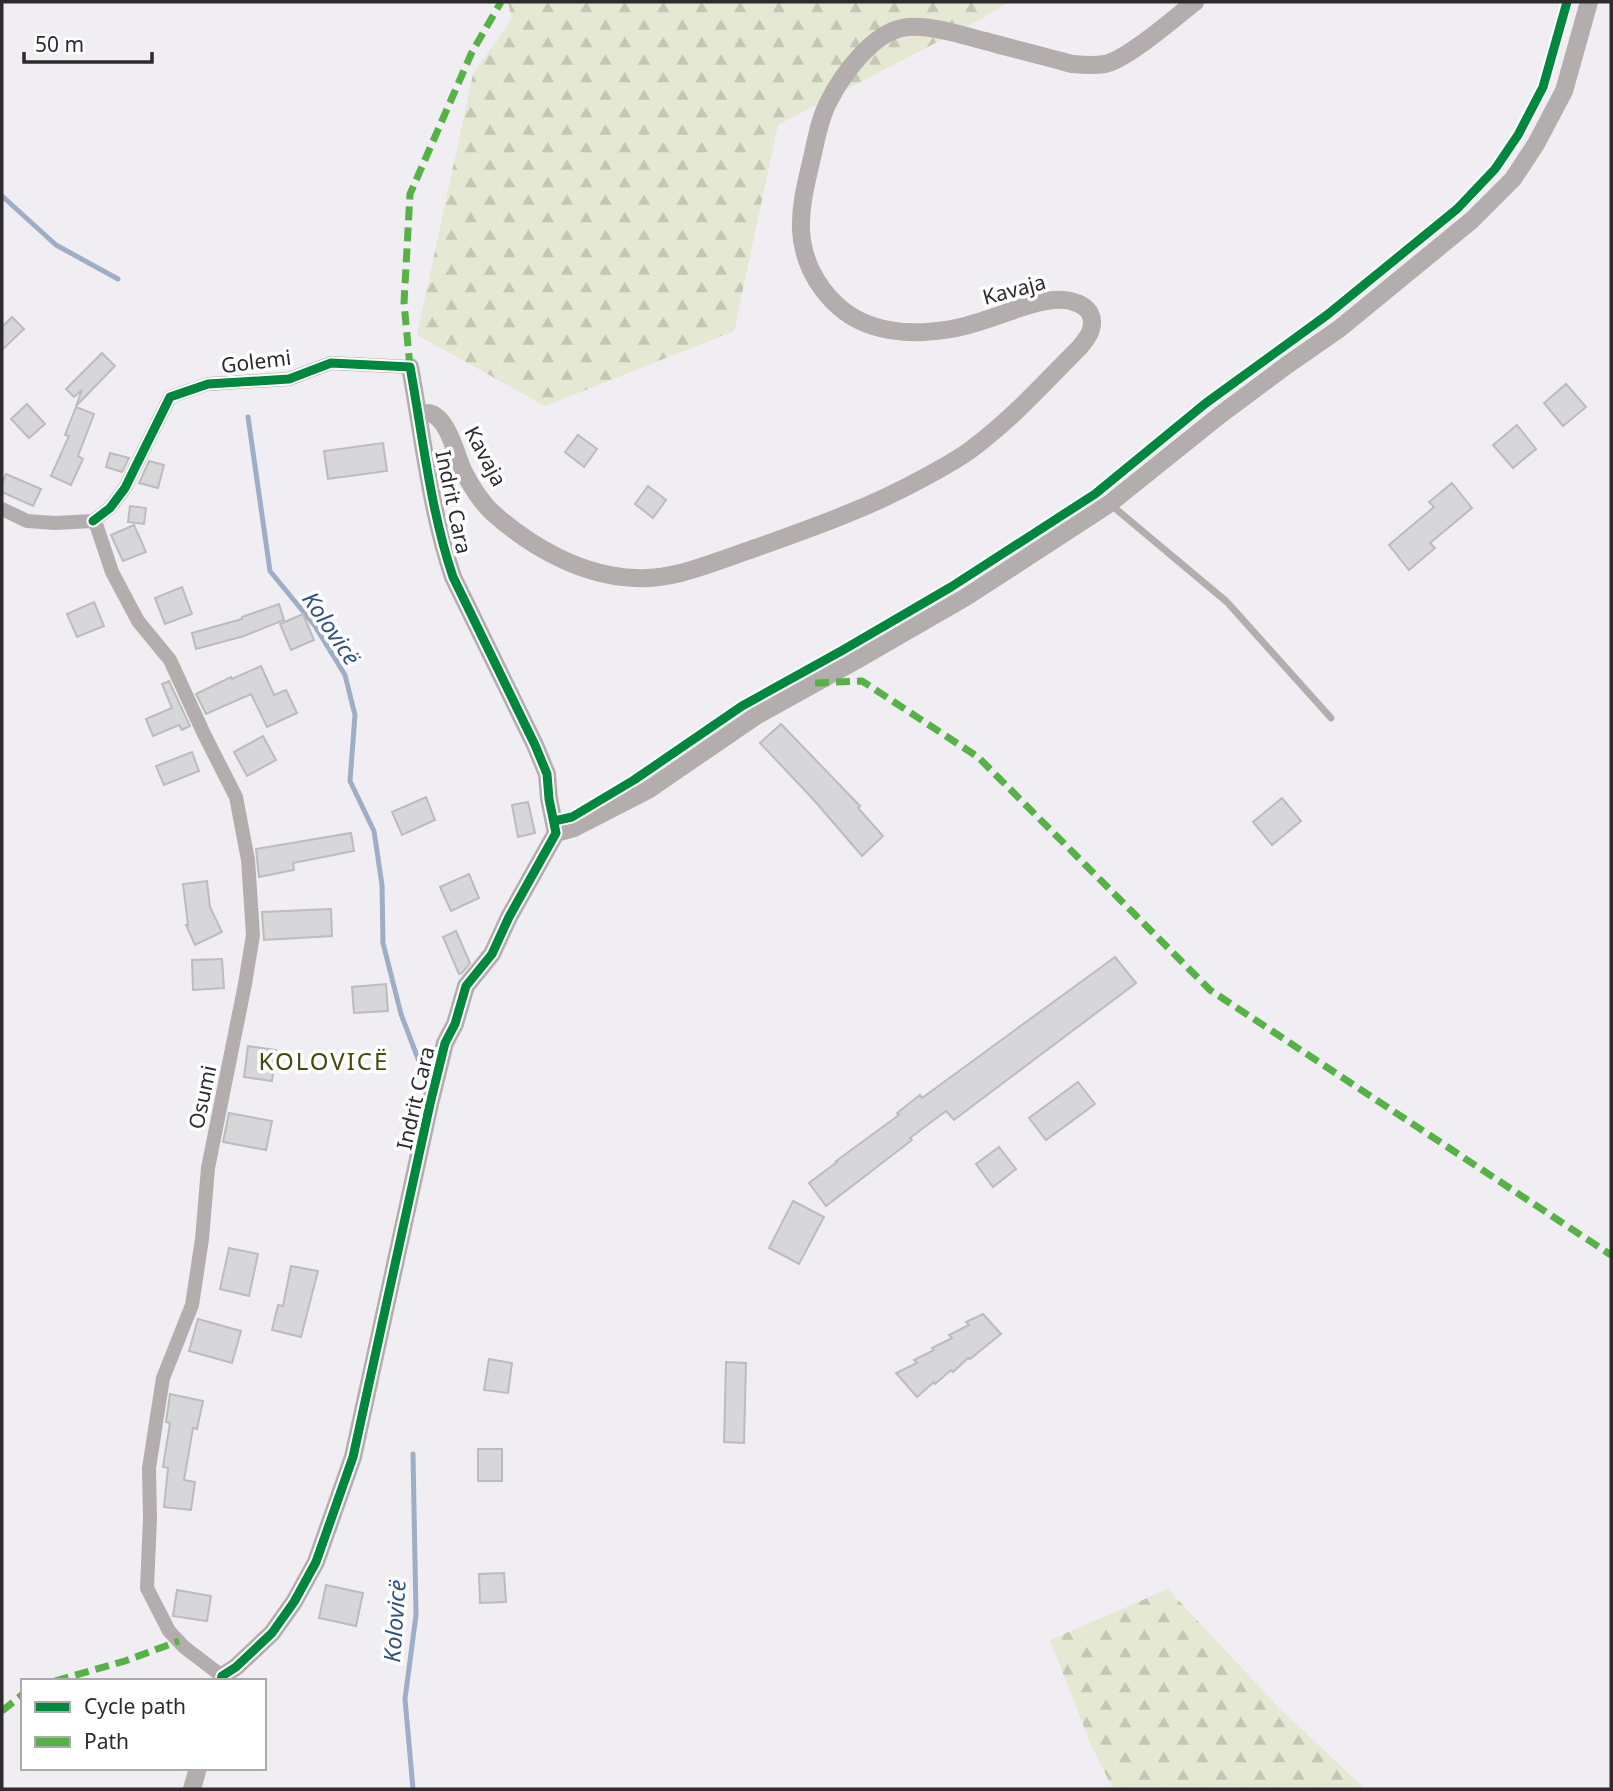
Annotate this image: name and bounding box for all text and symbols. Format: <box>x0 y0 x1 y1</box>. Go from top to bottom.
scale bar <box>24 21 152 65</box>
text: 50 m <box>35 30 84 58</box>
street label: Kavaja <box>979 267 1049 311</box>
street label: Golemi <box>219 343 293 379</box>
street label: Kavaja <box>459 421 513 491</box>
street label: Indrit Cara <box>429 448 479 556</box>
water label: Kolovicë <box>296 585 368 671</box>
district label: KOLOVICË <box>259 1044 389 1077</box>
street label: Indrit Cara <box>390 1044 440 1152</box>
street label: Osumi <box>182 1063 222 1131</box>
water label: Kolovicë <box>375 1579 413 1663</box>
legend <box>21 1679 266 1770</box>
text: Cycle path <box>84 1692 186 1720</box>
text: Path <box>84 1727 129 1755</box>

